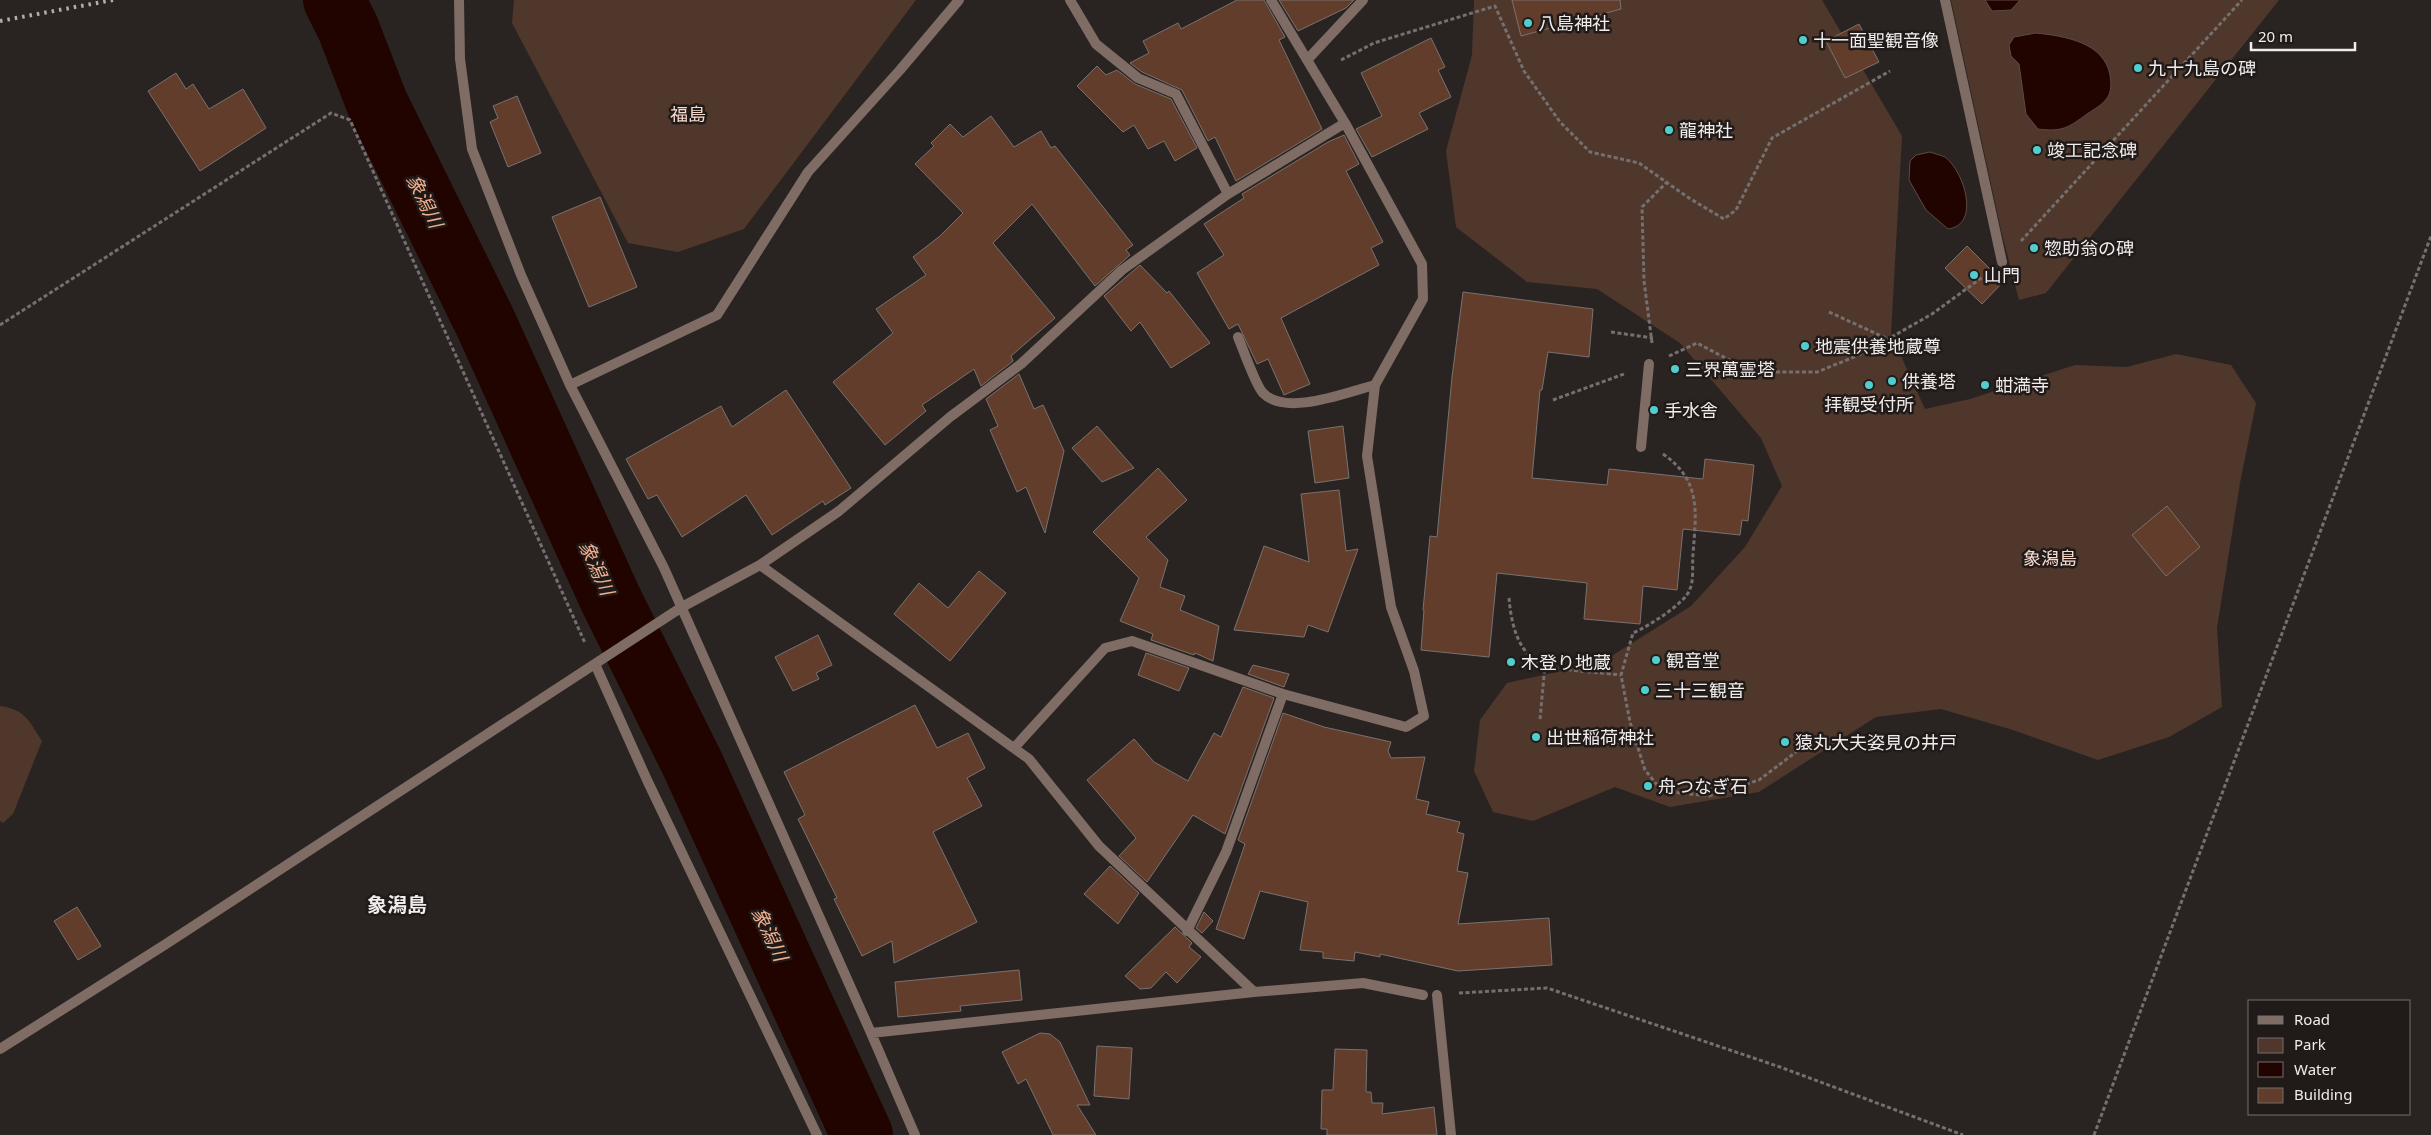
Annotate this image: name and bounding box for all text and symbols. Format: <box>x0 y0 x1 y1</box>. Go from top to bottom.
place label: 八島神社 <box>1538 11 1610 35</box>
marker: 八島神社 <box>1522 17 1534 29</box>
scale bar <box>2251 20 2355 52</box>
text: 20 m <box>2258 26 2293 46</box>
place label: 十一面聖観音像 <box>1813 28 1939 52</box>
marker: 十一面聖観音像 <box>1797 34 1809 46</box>
place label: 九十九島の碑 <box>2148 56 2256 80</box>
marker: 九十九島の碑 <box>2132 62 2144 74</box>
park label: 福島 <box>670 102 706 126</box>
place label: 龍神社 <box>1679 118 1733 142</box>
marker: 龍神社 <box>1663 124 1675 136</box>
place label: 竣工記念碑 <box>2047 138 2137 162</box>
marker: 竣工記念碑 <box>2031 144 2043 156</box>
water label: 象潟川 <box>401 170 450 234</box>
place label: 惣助翁の碑 <box>2044 236 2134 260</box>
marker: 惣助翁の碑 <box>2028 242 2040 254</box>
place label: 山門 <box>1984 263 2020 287</box>
marker: 山門 <box>1968 269 1980 281</box>
place label: 地震供養地蔵尊 <box>1815 334 1941 358</box>
marker: 地震供養地蔵尊 <box>1799 340 1811 352</box>
place label: 三界萬霊塔 <box>1685 357 1775 381</box>
marker: 三界萬霊塔 <box>1669 363 1681 375</box>
place label: 供養塔 <box>1902 369 1956 393</box>
place label: 蚶満寺 <box>1995 373 2049 397</box>
marker: 供養塔 <box>1886 375 1898 387</box>
marker: 拝観受付所 <box>1863 379 1875 391</box>
marker: 蚶満寺 <box>1979 379 1991 391</box>
place label: 拝観受付所 <box>1824 392 1914 416</box>
place label: 手水舎 <box>1664 398 1718 422</box>
marker: 手水舎 <box>1648 404 1660 416</box>
water label: 象潟川 <box>574 537 621 601</box>
park label: 象潟島 <box>2023 546 2077 570</box>
place label: 観音堂 <box>1666 648 1720 672</box>
place label: 木登り地蔵 <box>1521 650 1611 674</box>
marker: 観音堂 <box>1650 654 1662 666</box>
marker: 木登り地蔵 <box>1505 656 1517 668</box>
place label: 三十三観音 <box>1655 678 1745 702</box>
marker: 三十三観音 <box>1639 684 1651 696</box>
place label: 出世稲荷神社 <box>1546 725 1654 749</box>
place label: 猿丸大夫姿見の井戸 <box>1795 730 1957 754</box>
marker: 出世稲荷神社 <box>1530 731 1542 743</box>
marker: 猿丸大夫姿見の井戸 <box>1779 736 1791 748</box>
place label: 舟つなぎ石 <box>1658 774 1748 798</box>
marker: 舟つなぎ石 <box>1642 780 1654 792</box>
district label: 象潟島 <box>367 891 427 918</box>
water label: 象潟川 <box>746 903 795 967</box>
legend <box>2248 1000 2411 1115</box>
text: Road <box>2294 1009 2330 1029</box>
text: Park <box>2294 1034 2326 1054</box>
text: Water <box>2294 1059 2336 1079</box>
text: Building <box>2294 1084 2352 1104</box>

